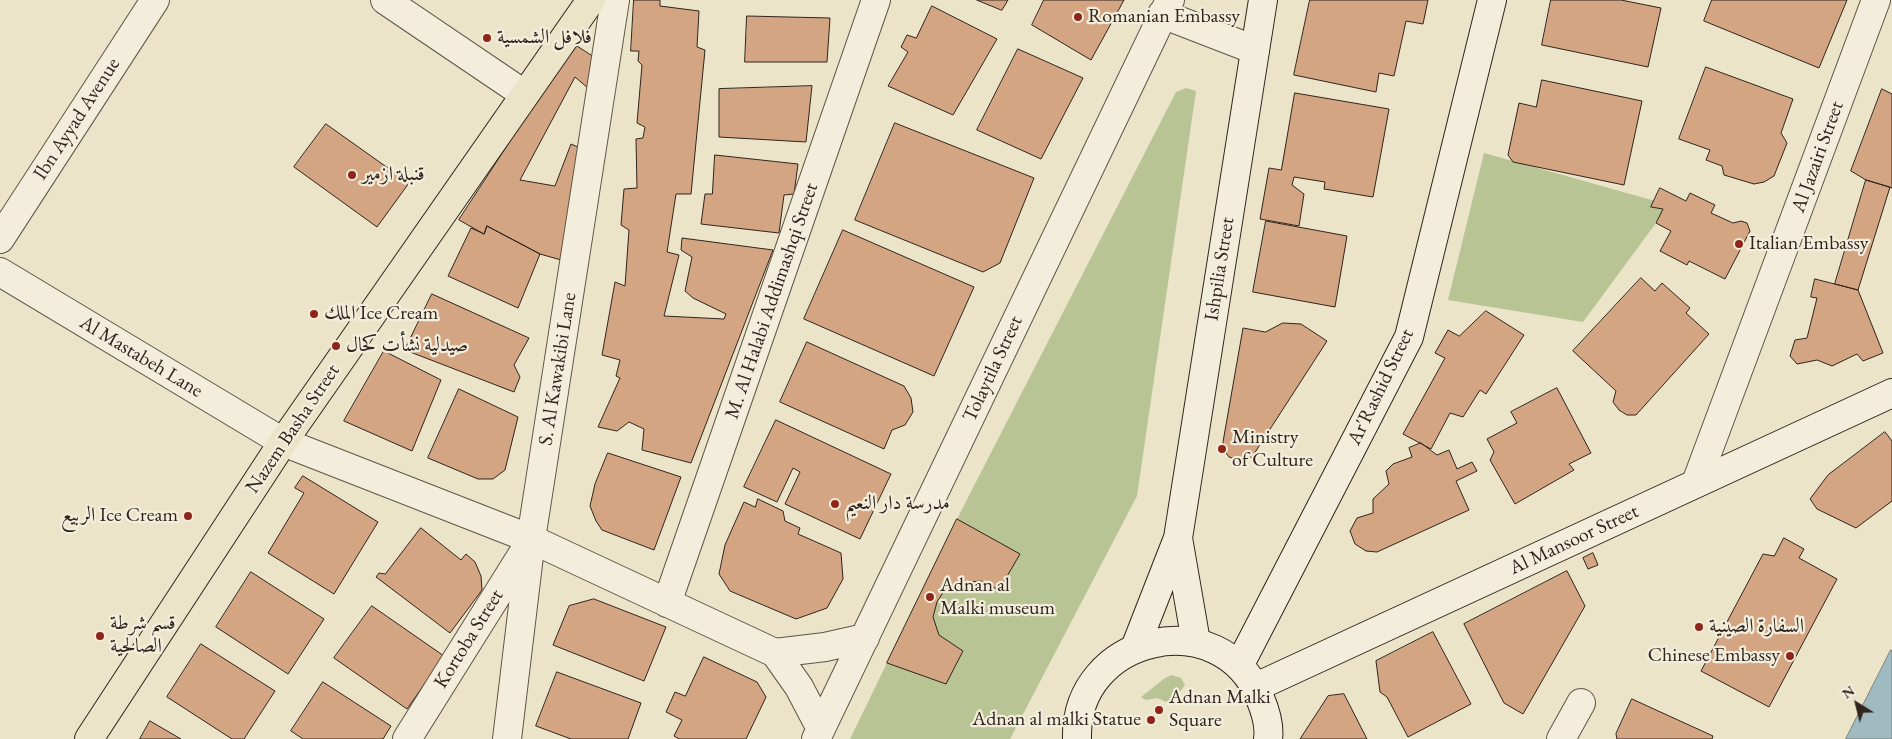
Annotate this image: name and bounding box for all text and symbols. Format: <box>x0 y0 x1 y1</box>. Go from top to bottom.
place label: Romanian Embassy <box>1088 5 1240 29</box>
marker: Romanian Embassy <box>1072 11 1084 23</box>
place label: فلافل الشمسية <box>497 26 592 50</box>
marker: فلافل الشمسية <box>481 32 493 44</box>
street label: Ibn Ayyad Avenue <box>29 53 125 185</box>
street label: Al Jazairi Street <box>1787 98 1849 216</box>
place label: قنبلة ازمير <box>362 163 425 187</box>
marker: قنبلة ازمير <box>346 169 358 181</box>
street label: M. Al Halabi Addimashqi Street <box>720 180 824 422</box>
street label: Ishpilia Street <box>1200 216 1240 322</box>
place label: Italian Embassy <box>1749 232 1868 256</box>
marker: Italian Embassy <box>1733 238 1745 250</box>
street label: S. Al Kawakibi Lane <box>534 291 582 447</box>
place label: الملك Ice Cream <box>324 302 438 326</box>
marker: الملك Ice Cream <box>308 308 320 320</box>
street label: Al Mastabeh Lane <box>75 311 207 403</box>
street label: Tolaytila Street <box>958 312 1028 426</box>
street label: Ar'Rashid Street <box>1342 325 1420 449</box>
place label: صيدلية نشأت كحال <box>346 334 468 358</box>
marker: صيدلية نشأت كحال <box>330 340 342 352</box>
street label: Nazem Basha Street <box>241 360 345 498</box>
place label: Ministry of Culture <box>1232 426 1313 473</box>
marker: Ministry of Culture <box>1216 443 1228 455</box>
place label: مدرسة دار النعيم <box>845 492 950 516</box>
marker: مدرسة دار النعيم <box>829 498 841 510</box>
street label: Al Mansoor Street <box>1506 500 1642 580</box>
place label: الربيع Ice Cream <box>61 504 178 528</box>
marker: الربيع Ice Cream <box>182 510 194 522</box>
place label: Adnan al Malki museum <box>940 574 1055 621</box>
street label: Kortoba Street <box>429 585 509 693</box>
marker: Adnan al Malki museum <box>924 591 936 603</box>
place label: قسم شرطة الصالحية <box>110 612 176 659</box>
place label: السفارة الصينية <box>1709 615 1804 639</box>
marker: السفارة الصينية <box>1693 621 1705 633</box>
marker: قسم شرطة الصالحية <box>94 630 106 642</box>
place label: Chinese Embassy <box>1648 644 1780 668</box>
marker: Chinese Embassy <box>1784 650 1796 662</box>
north arrow <box>1832 679 1882 729</box>
text: N <box>1838 681 1858 702</box>
place label: Adnan Malki Square <box>1169 686 1271 733</box>
marker: Adnan Malki Square <box>1153 704 1165 716</box>
place label: Adnan al malki Statue <box>972 708 1141 732</box>
marker: Adnan al malki Statue <box>1145 714 1157 726</box>

